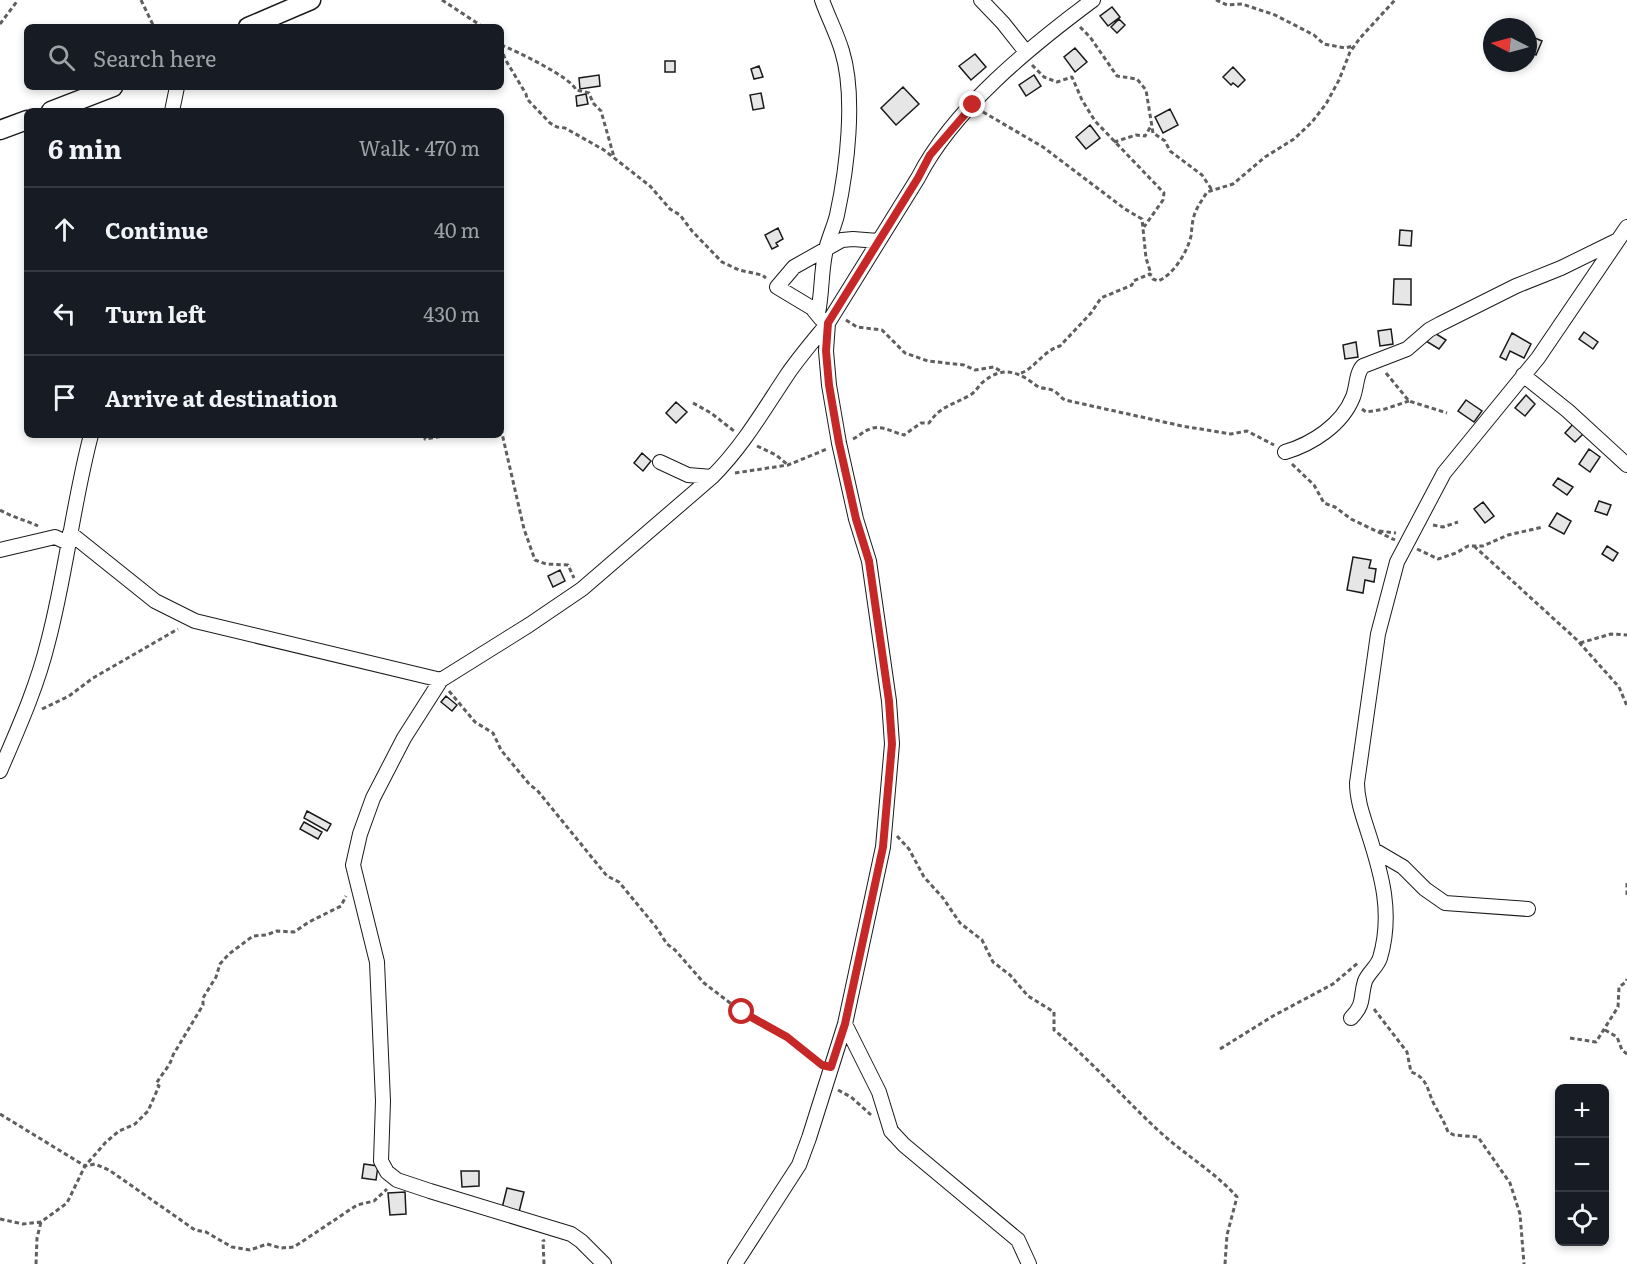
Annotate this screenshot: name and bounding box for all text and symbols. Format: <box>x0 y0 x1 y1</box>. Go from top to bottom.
north arrow <box>1483 18 1537 72</box>
search box <box>24 24 504 90</box>
icon: search <box>45 41 78 74</box>
text: Search here <box>93 41 216 74</box>
route end <box>959 91 985 117</box>
text: 6 min <box>48 128 122 167</box>
text: Walk · 470 m <box>359 132 480 162</box>
icon: ahead <box>48 213 81 246</box>
text: Continue <box>105 213 208 246</box>
text: 40 m <box>434 214 480 244</box>
icon: left <box>48 297 81 330</box>
text: Turn left <box>105 297 206 330</box>
text: 430 m <box>423 298 480 328</box>
icon: arrive <box>48 381 81 414</box>
text: Arrive at destination <box>105 381 338 414</box>
route start <box>728 998 754 1024</box>
map controls <box>1555 1084 1609 1246</box>
button: + <box>1555 1084 1609 1138</box>
button: − <box>1555 1138 1609 1192</box>
button: locate <box>1555 1192 1609 1246</box>

